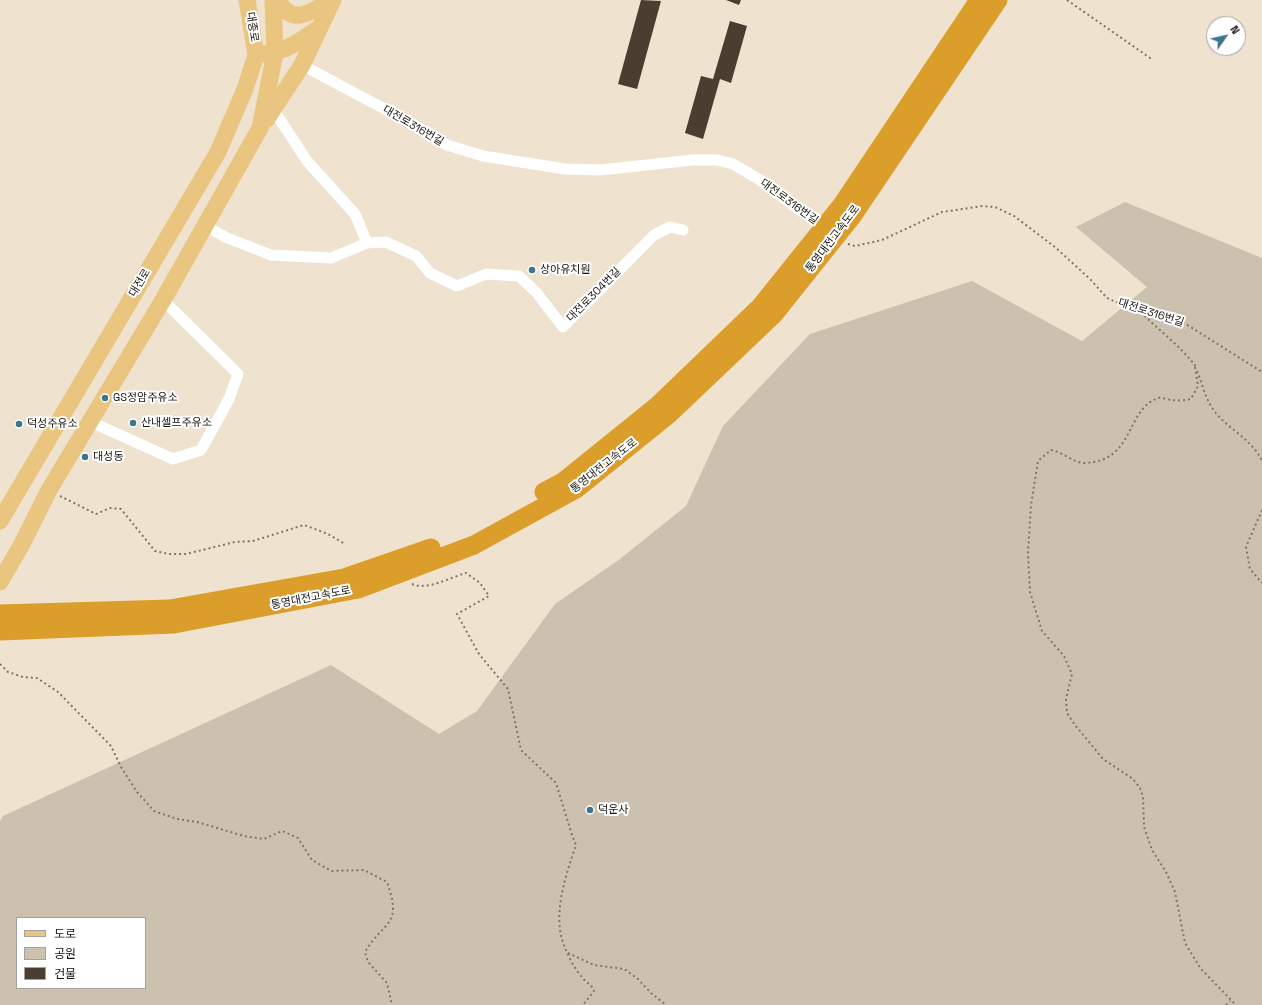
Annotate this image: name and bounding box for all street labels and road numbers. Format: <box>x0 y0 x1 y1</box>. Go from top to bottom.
street label: 대종로 <box>243 11 261 43</box>
street label: 대전로316번길 <box>380 103 446 149</box>
street label: 대전로316번길 <box>757 177 821 227</box>
street label: 통영대전고속도로 <box>803 203 863 275</box>
street label: 대전로304번길 <box>564 265 624 325</box>
street label: 대전로 <box>127 267 153 299</box>
street label: 대전로316번길 <box>1116 296 1186 330</box>
street label: 통영대전고속도로 <box>568 436 640 496</box>
street label: 통영대전고속도로 <box>270 584 352 612</box>

